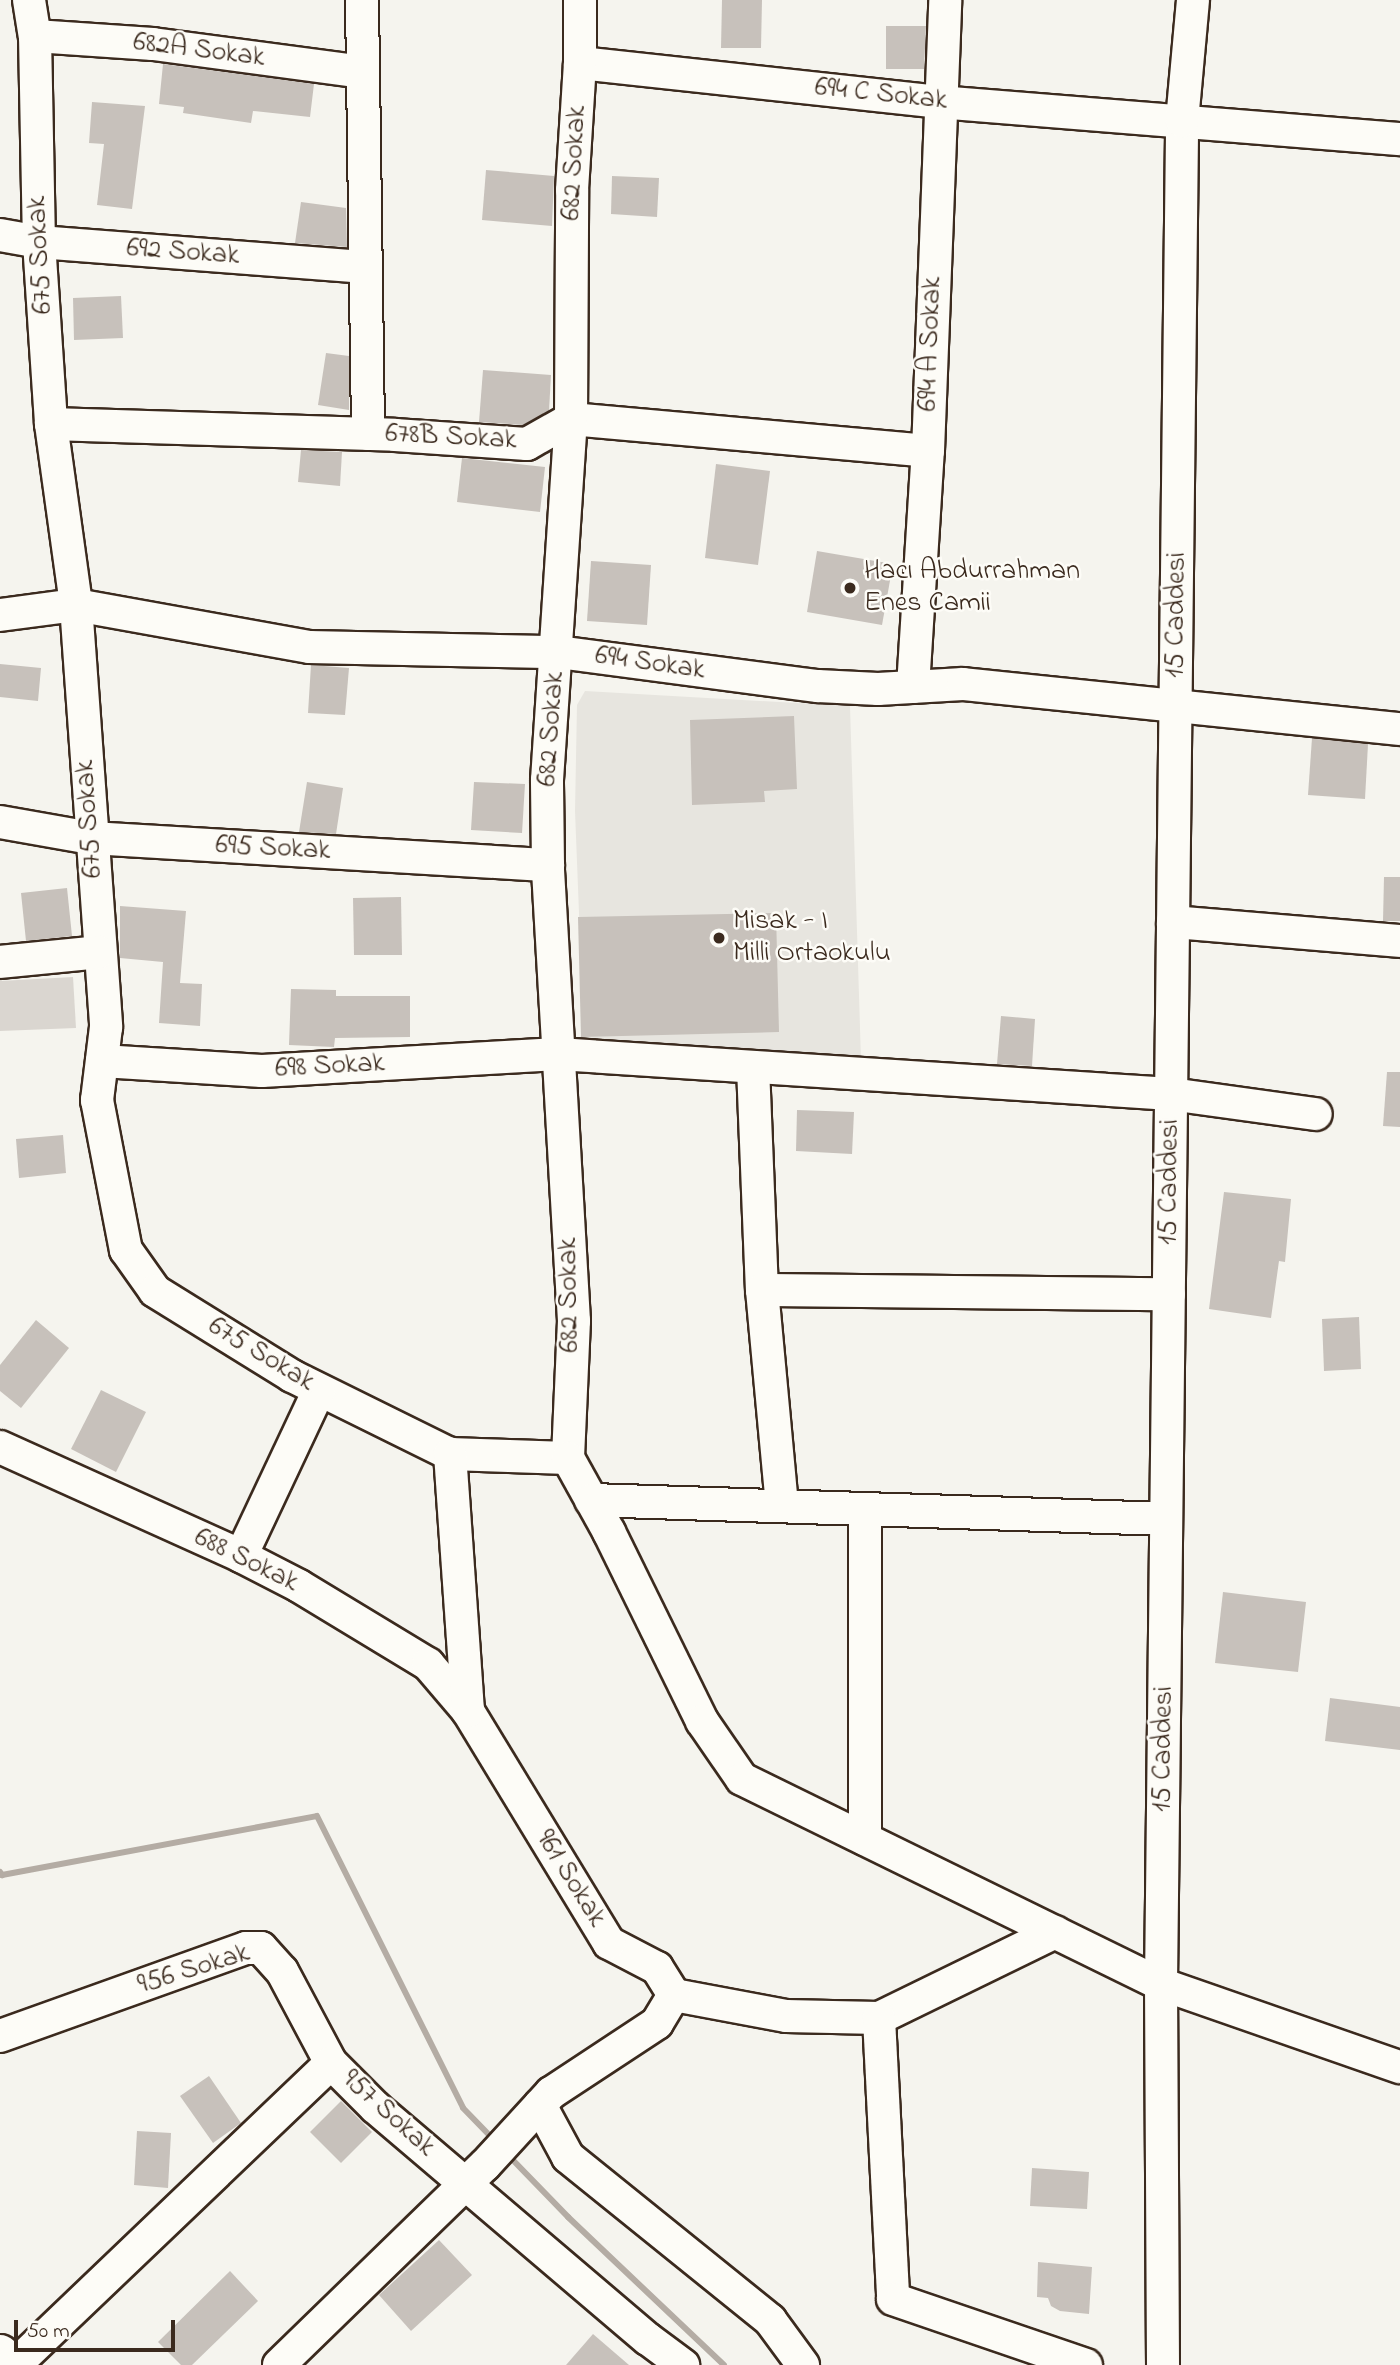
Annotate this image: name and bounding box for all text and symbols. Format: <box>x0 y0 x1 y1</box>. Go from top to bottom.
street label: 682A Sokak <box>131 26 267 76</box>
street label: 694 C Sokak <box>813 71 949 119</box>
street label: 682 Sokak <box>555 105 595 221</box>
street label: 675 Sokak <box>21 195 61 315</box>
street label: 692 Sokak <box>125 232 241 274</box>
street label: 694 A Sokak <box>912 276 950 412</box>
street label: 678B Sokak <box>384 418 518 458</box>
street label: 15 Caddesi <box>1159 552 1195 678</box>
place label: Hacı Abdurrahman Enes Camii <box>864 555 1080 621</box>
marker: Hacı Abdurrahman Enes Camii <box>842 580 858 596</box>
street label: 694 Sokak <box>593 640 707 688</box>
street label: 682 Sokak <box>531 670 573 788</box>
street label: 675 Sokak <box>69 759 111 879</box>
street label: 695 Sokak <box>215 829 331 869</box>
place label: Misak - I Milli Ortaokulu <box>733 905 891 971</box>
marker: Misak - I Milli Ortaokulu <box>711 930 727 946</box>
street label: 698 Sokak <box>274 1047 386 1087</box>
street label: 15 Caddesi <box>1152 1119 1188 1245</box>
street label: 682 Sokak <box>552 1237 588 1353</box>
street label: 675 Sokak <box>202 1310 320 1400</box>
street label: 688 Sokak <box>188 1521 304 1601</box>
street label: 15 Caddesi <box>1146 1686 1182 1812</box>
street label: 961 Sokak <box>527 1824 613 1934</box>
street label: 956 Sokak <box>134 1937 254 2003</box>
street label: 957 Sokak <box>334 2063 442 2165</box>
scale bar <box>18 2306 178 2350</box>
text: 50 m <box>27 2317 70 2347</box>

